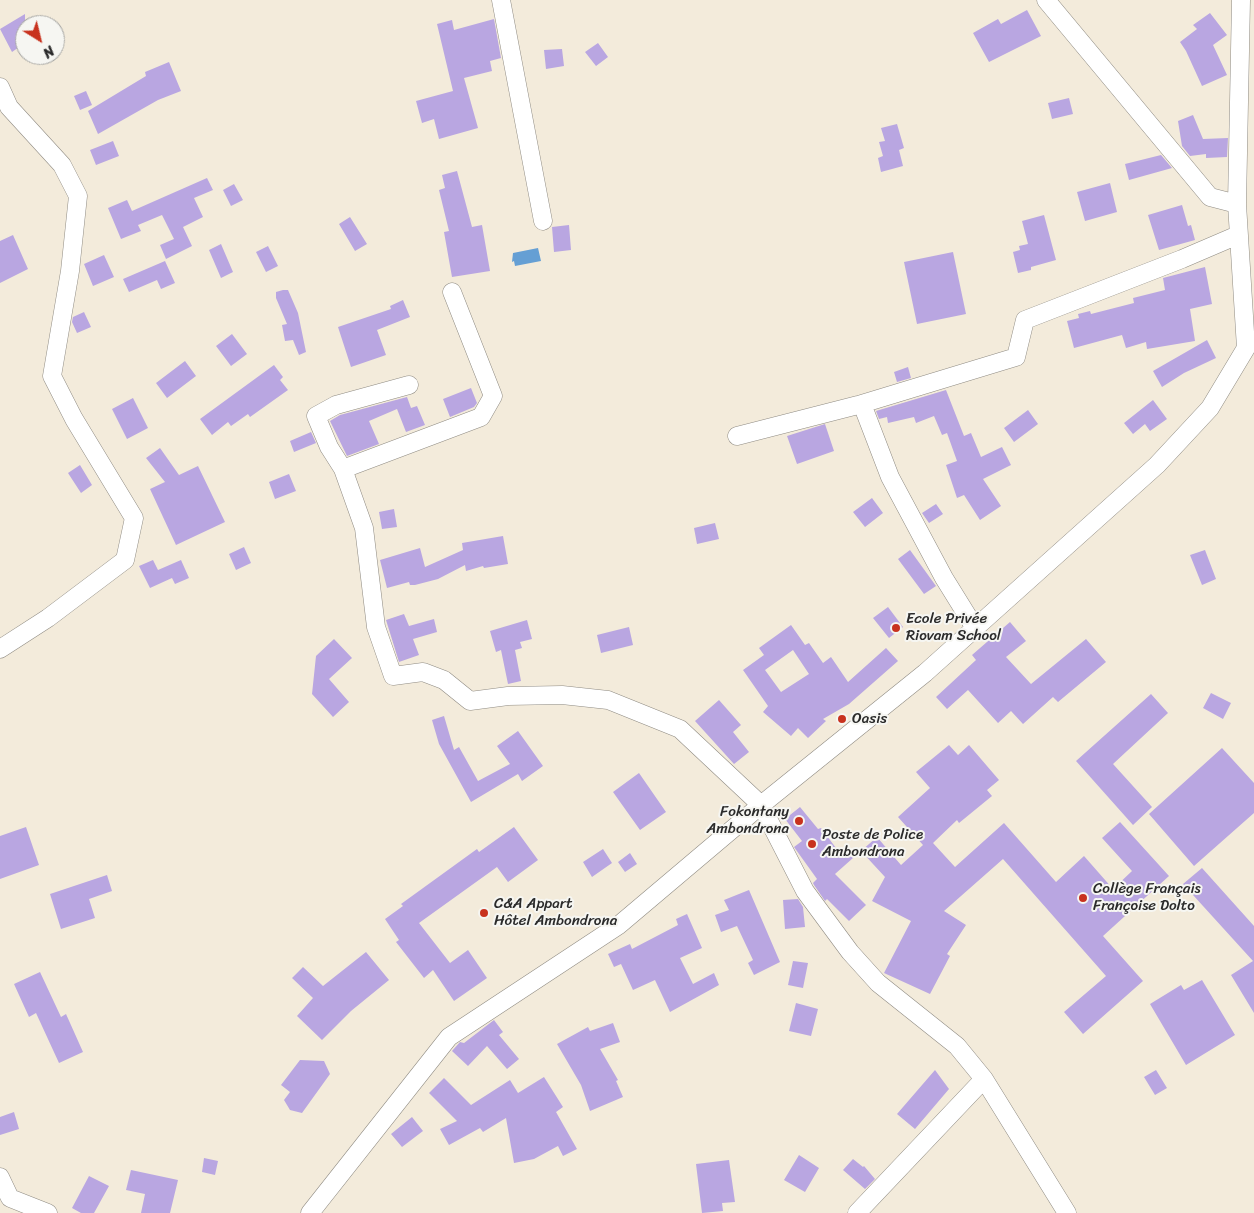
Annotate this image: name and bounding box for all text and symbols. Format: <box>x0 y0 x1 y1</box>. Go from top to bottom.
north arrow <box>15 15 65 65</box>
text: N <box>37 39 60 65</box>
place label: Ecole Privée Riovam School <box>906 610 1001 645</box>
marker: Ecole Privée Riovam School <box>890 622 902 634</box>
place label: Oasis <box>852 710 887 728</box>
marker: Oasis <box>836 713 848 725</box>
place label: Fokontany Ambondrona <box>707 803 789 838</box>
marker: Fokontany Ambondrona <box>793 815 805 827</box>
place label: Poste de Police Ambondrona <box>822 826 923 861</box>
marker: Poste de Police Ambondrona <box>806 838 818 850</box>
place label: Collège Français Françoise Dolto <box>1093 880 1201 915</box>
marker: Collège Français Françoise Dolto <box>1077 892 1089 904</box>
place label: C&A Appart Hôtel Ambondrona <box>494 895 617 930</box>
marker: C&A Appart Hôtel Ambondrona <box>478 907 490 919</box>

